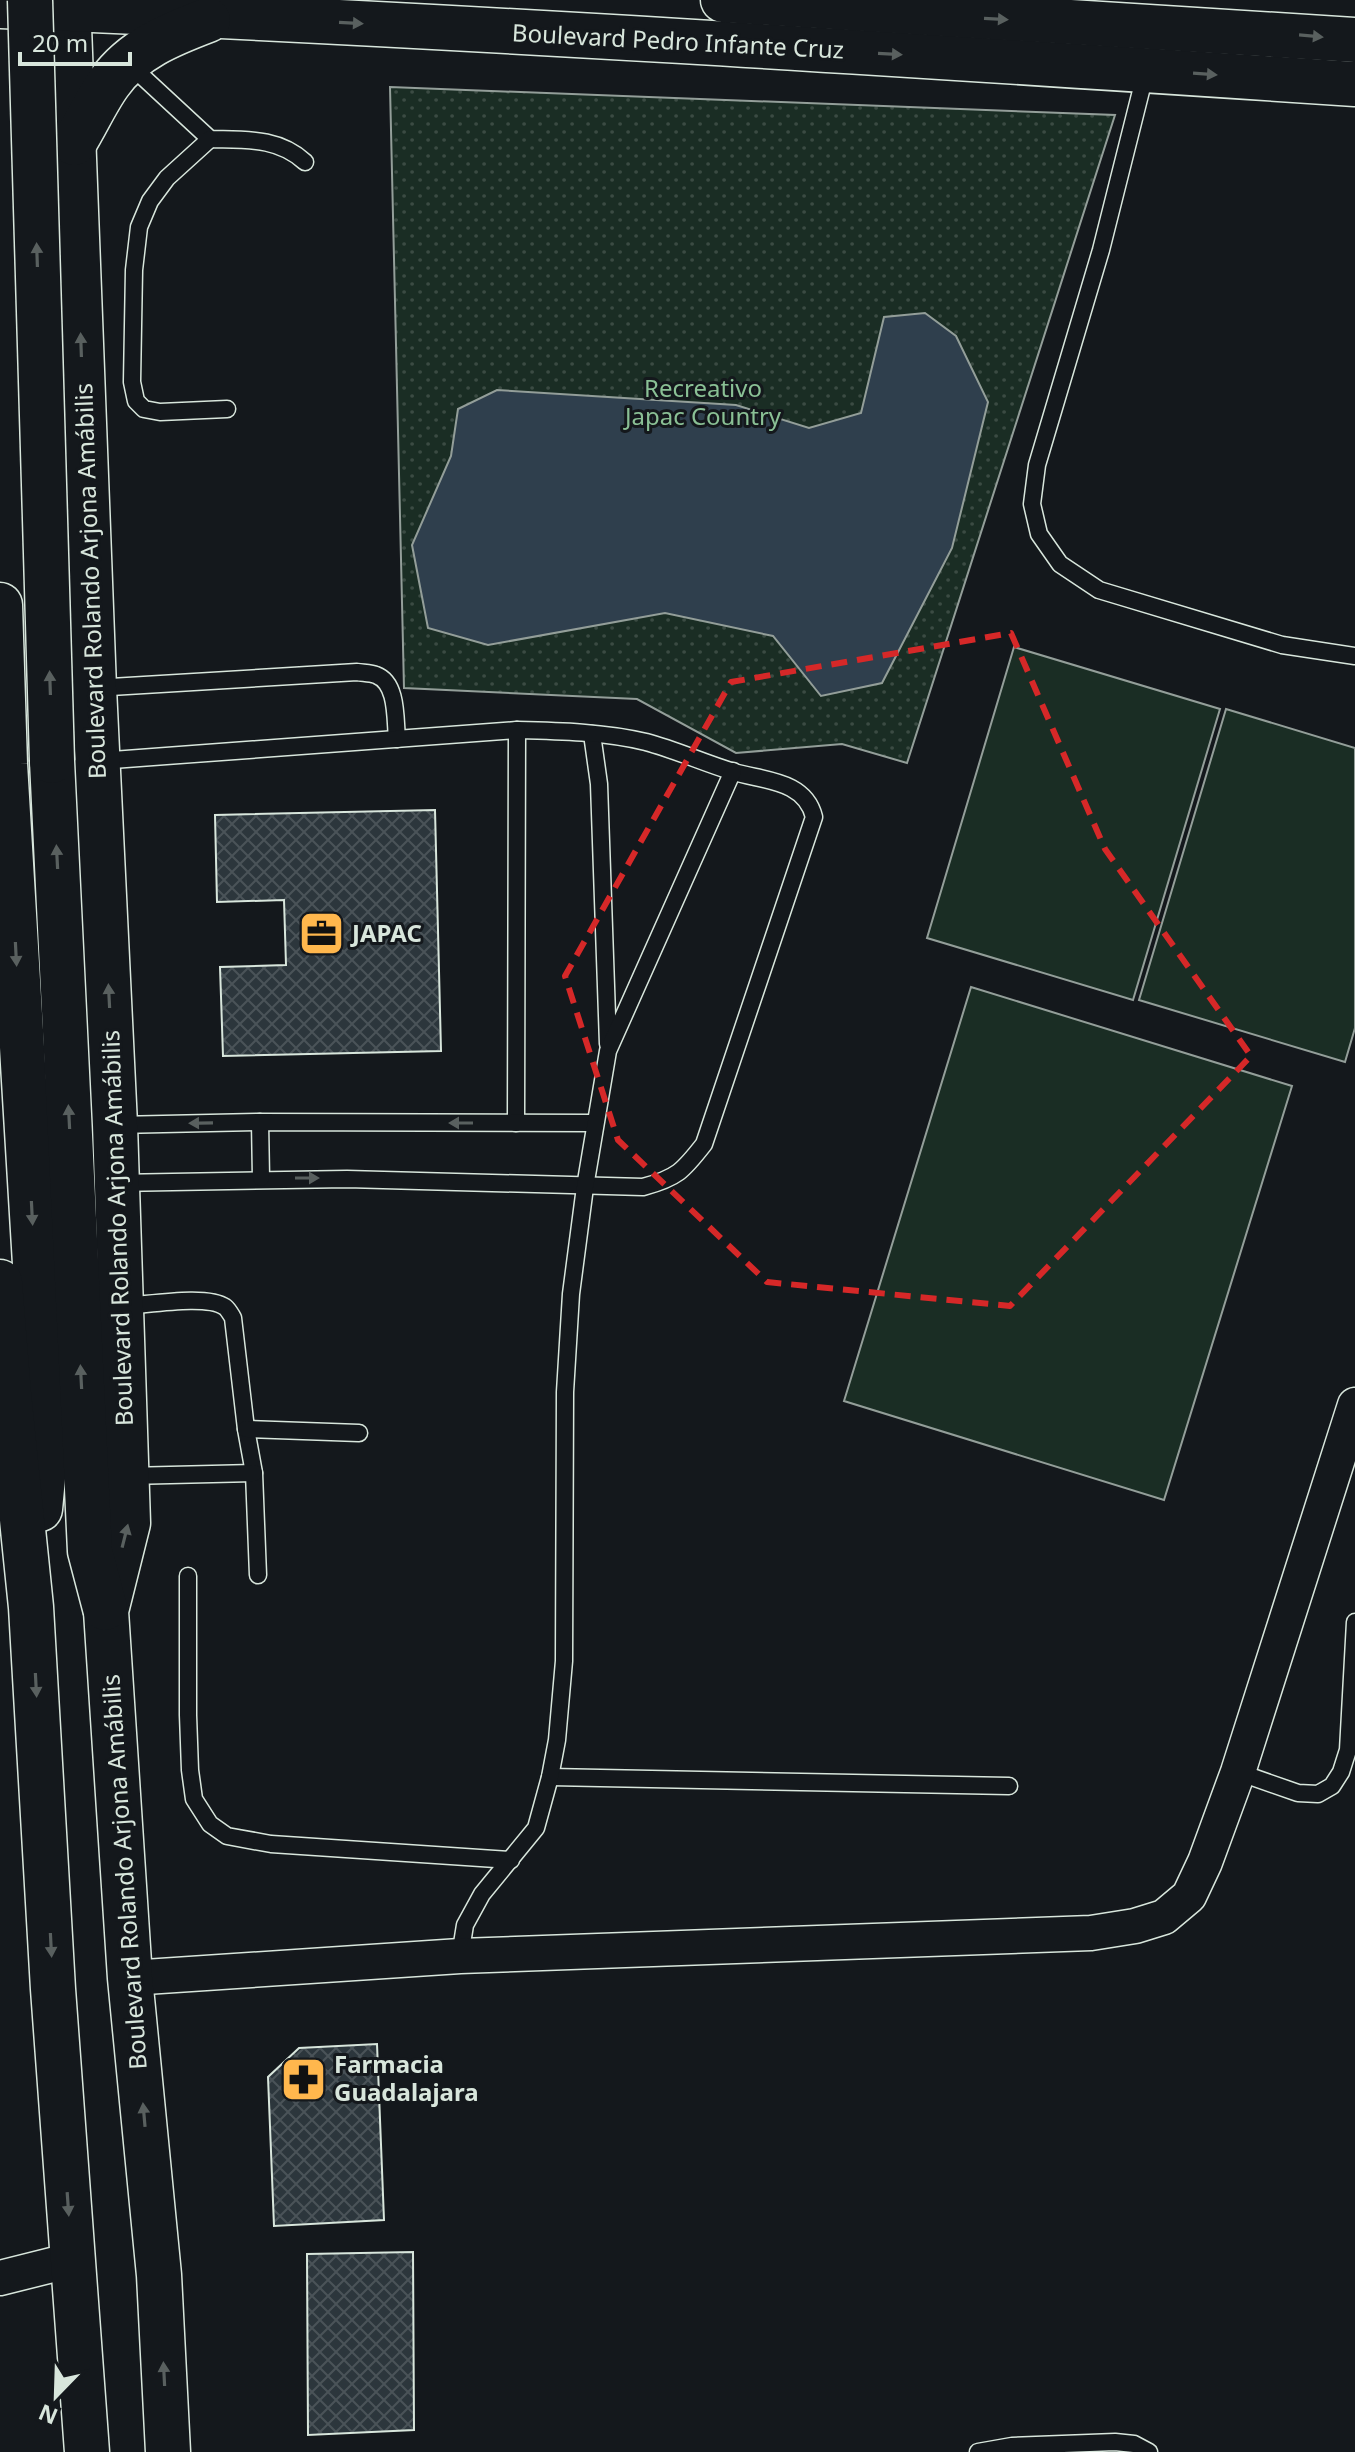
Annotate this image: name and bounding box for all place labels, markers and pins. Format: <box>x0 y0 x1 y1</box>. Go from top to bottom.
office icon: JAPAC <box>297 910 345 958</box>
place label: JAPAC <box>350 916 422 949</box>
place label: Farmacia Guadalajara <box>334 2047 479 2108</box>
pharmacy icon: Farmacia Guadalajara <box>279 2055 327 2103</box>

